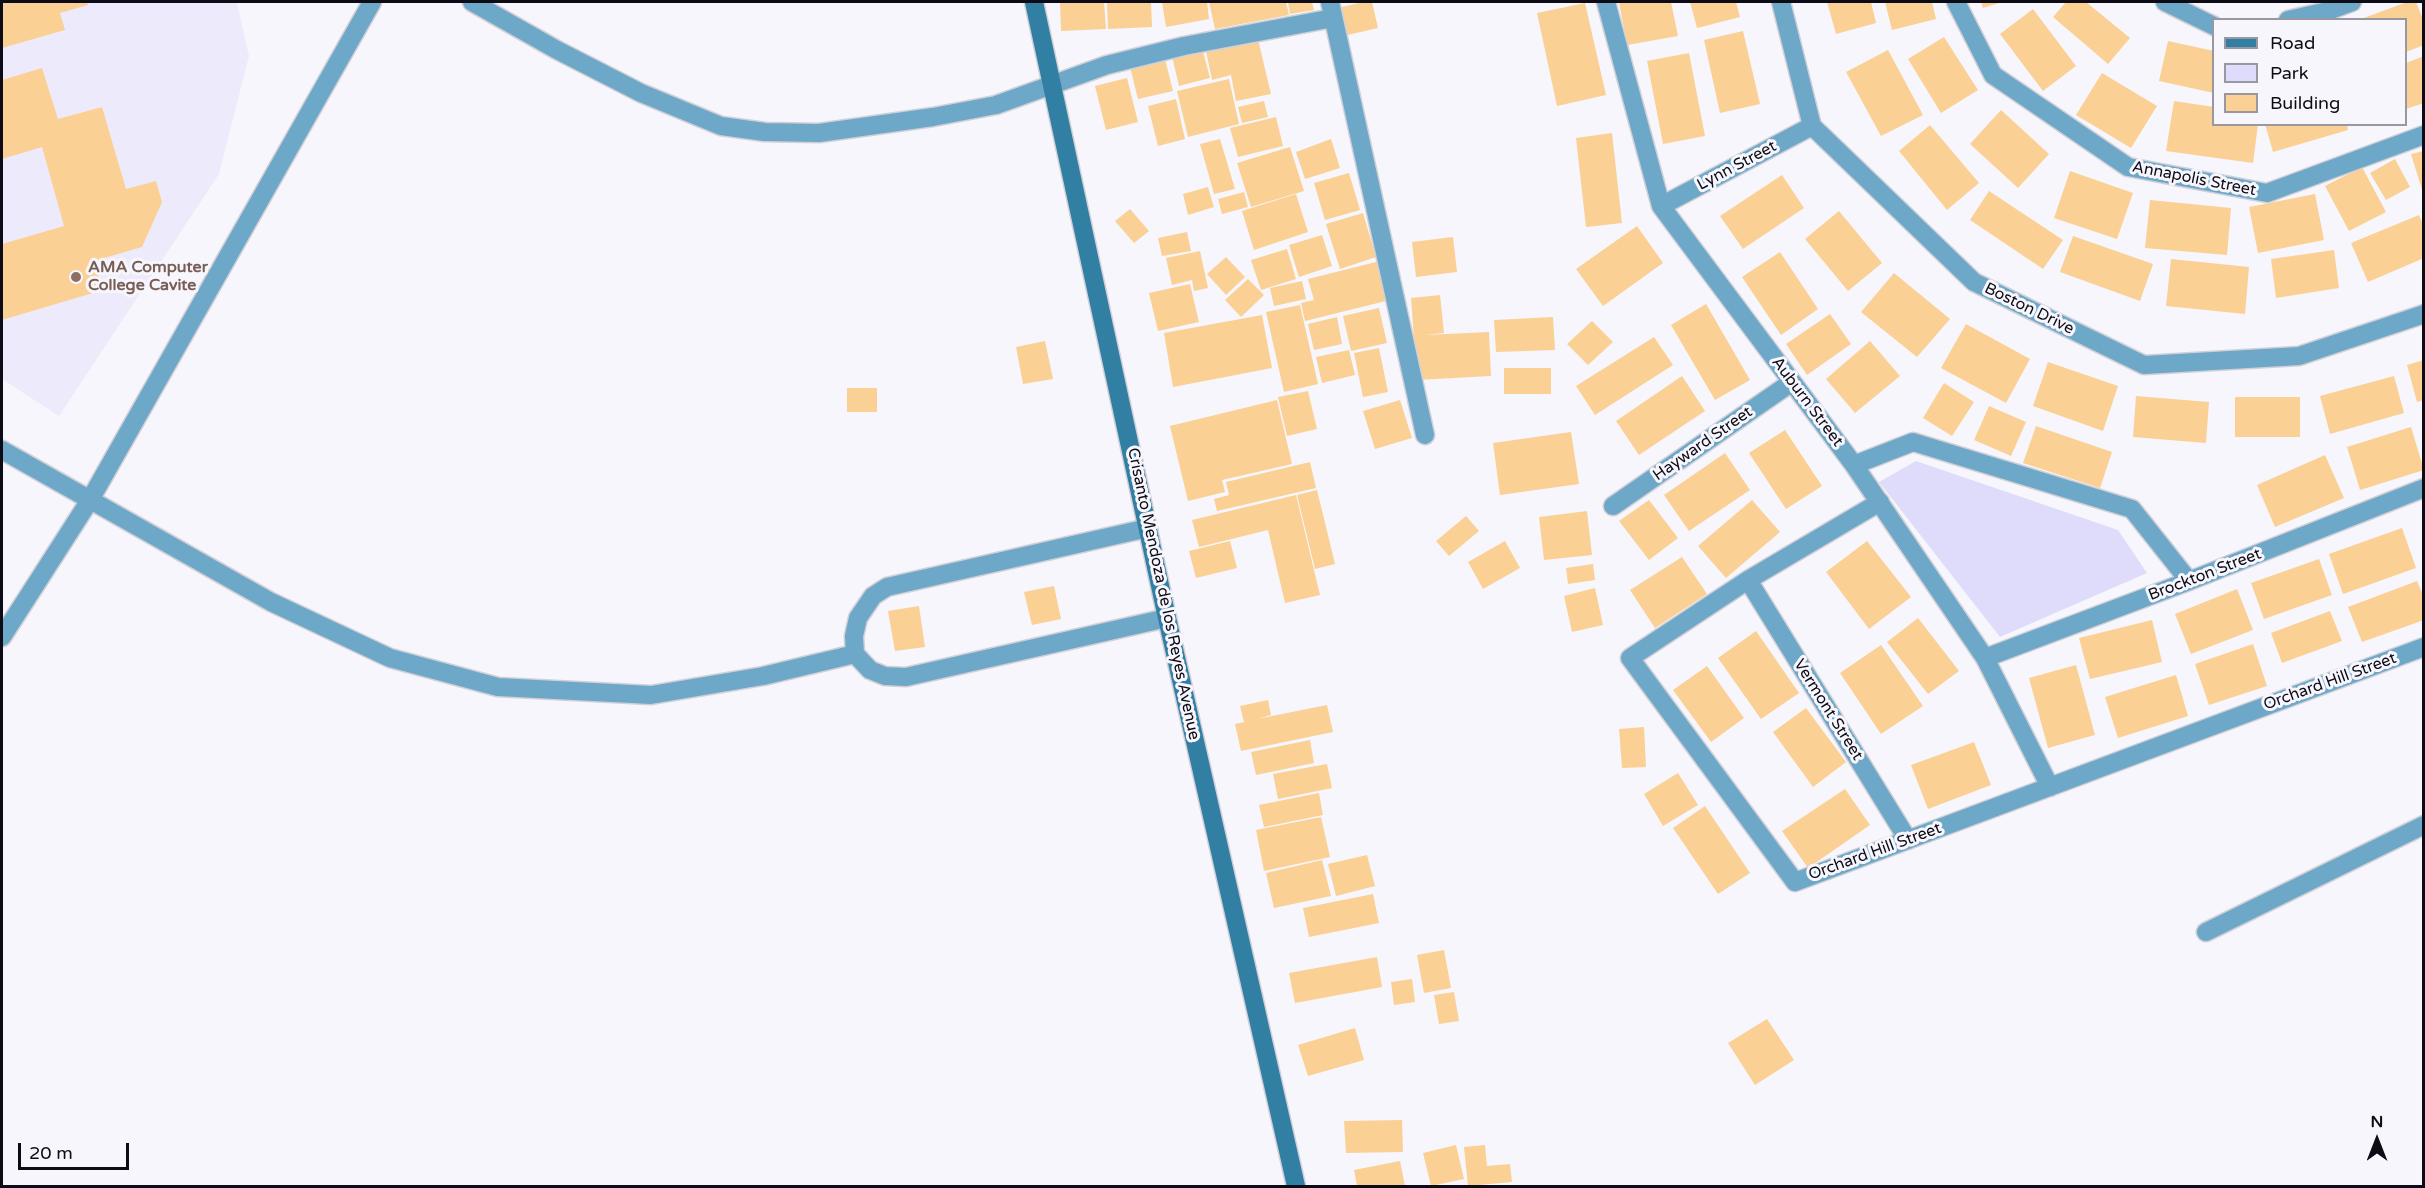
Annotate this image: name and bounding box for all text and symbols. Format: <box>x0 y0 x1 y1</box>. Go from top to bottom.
legend <box>2212 18 2407 126</box>
text: Road <box>2270 32 2315 54</box>
text: Park <box>2270 62 2308 84</box>
text: Building <box>2270 92 2340 114</box>
street label: Lynn Street <box>1694 137 1780 195</box>
street label: Annapolis Street <box>2130 158 2258 200</box>
place label: AMA Computer College Cavite <box>88 258 208 296</box>
marker: AMA Computer College Cavite <box>69 270 83 284</box>
street label: Boston Drive <box>1981 279 2077 339</box>
street label: Auburn Street <box>1767 353 1847 451</box>
street label: Hayward Street <box>1650 403 1756 485</box>
street label: Crisanto Mendoza de los Reyes Avenue <box>1123 446 1203 742</box>
street label: Brockton Street <box>2146 545 2264 605</box>
street label: Orchard Hill Street <box>2261 649 2399 715</box>
street label: Vermont Street <box>1789 656 1867 764</box>
street label: Orchard Hill Street <box>1806 819 1944 885</box>
north arrow <box>2347 1110 2407 1170</box>
text: N <box>2371 1112 2383 1132</box>
scale bar <box>21 1131 132 1169</box>
text: 20 m <box>29 1142 73 1164</box>

